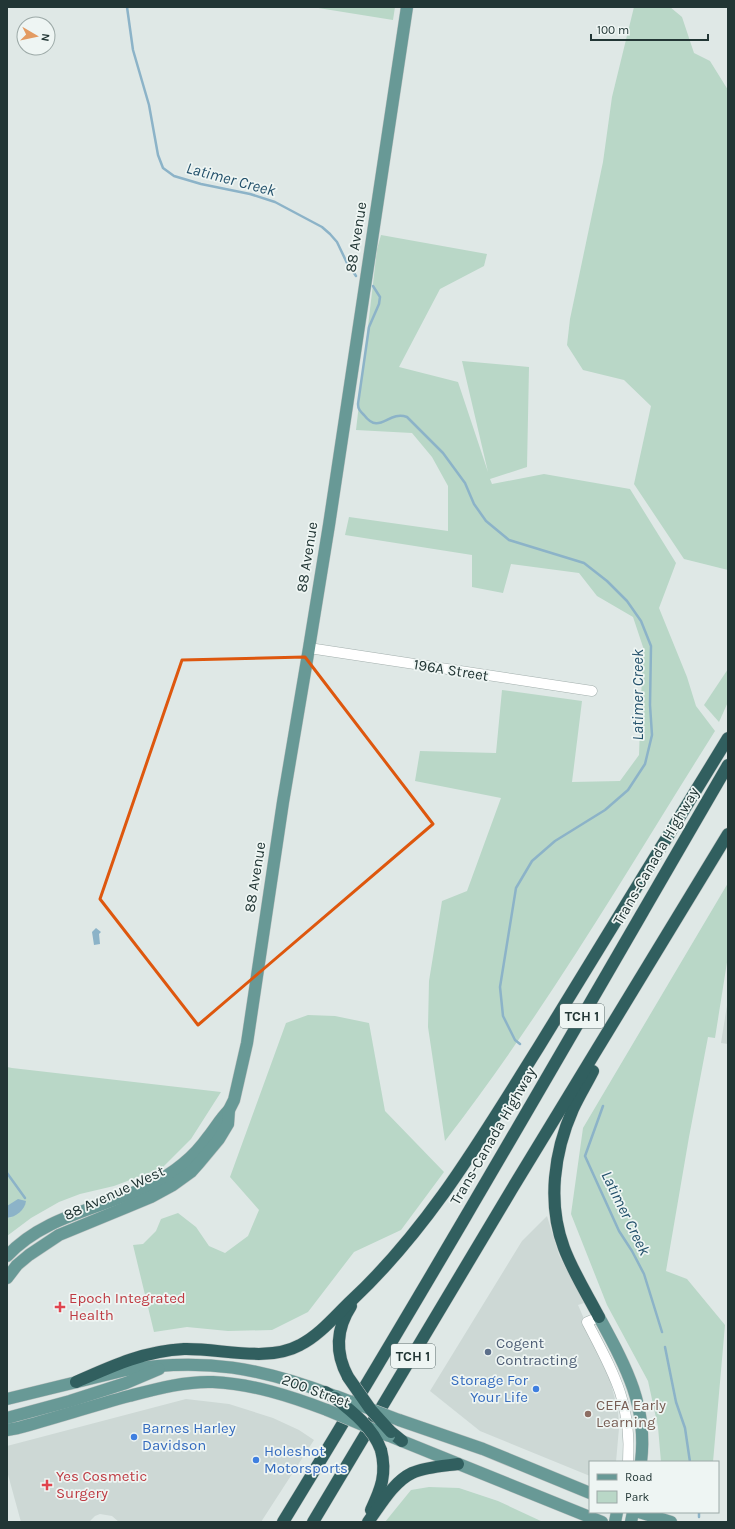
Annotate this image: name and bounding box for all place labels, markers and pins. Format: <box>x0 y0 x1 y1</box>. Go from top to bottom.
place label: Epoch Integrated Health <box>69 1289 186 1324</box>
marker: Epoch Integrated Health <box>54 1301 66 1313</box>
place label: Cogent Contracting <box>496 1334 578 1369</box>
marker: Cogent Contracting <box>483 1347 493 1357</box>
place label: Storage For Your Life <box>451 1371 529 1406</box>
marker: Storage For Your Life <box>531 1384 541 1394</box>
place label: CEFA Early Learning <box>596 1396 666 1431</box>
marker: CEFA Early Learning <box>583 1409 593 1419</box>
place label: Barnes Harley Davidson <box>142 1419 236 1454</box>
marker: Barnes Harley Davidson <box>129 1432 139 1442</box>
place label: Holeshot Motorsports <box>264 1442 348 1477</box>
marker: Holeshot Motorsports <box>251 1455 261 1465</box>
place label: Yes Cosmetic Surgery <box>56 1467 147 1502</box>
marker: Yes Cosmetic Surgery <box>41 1479 53 1491</box>

